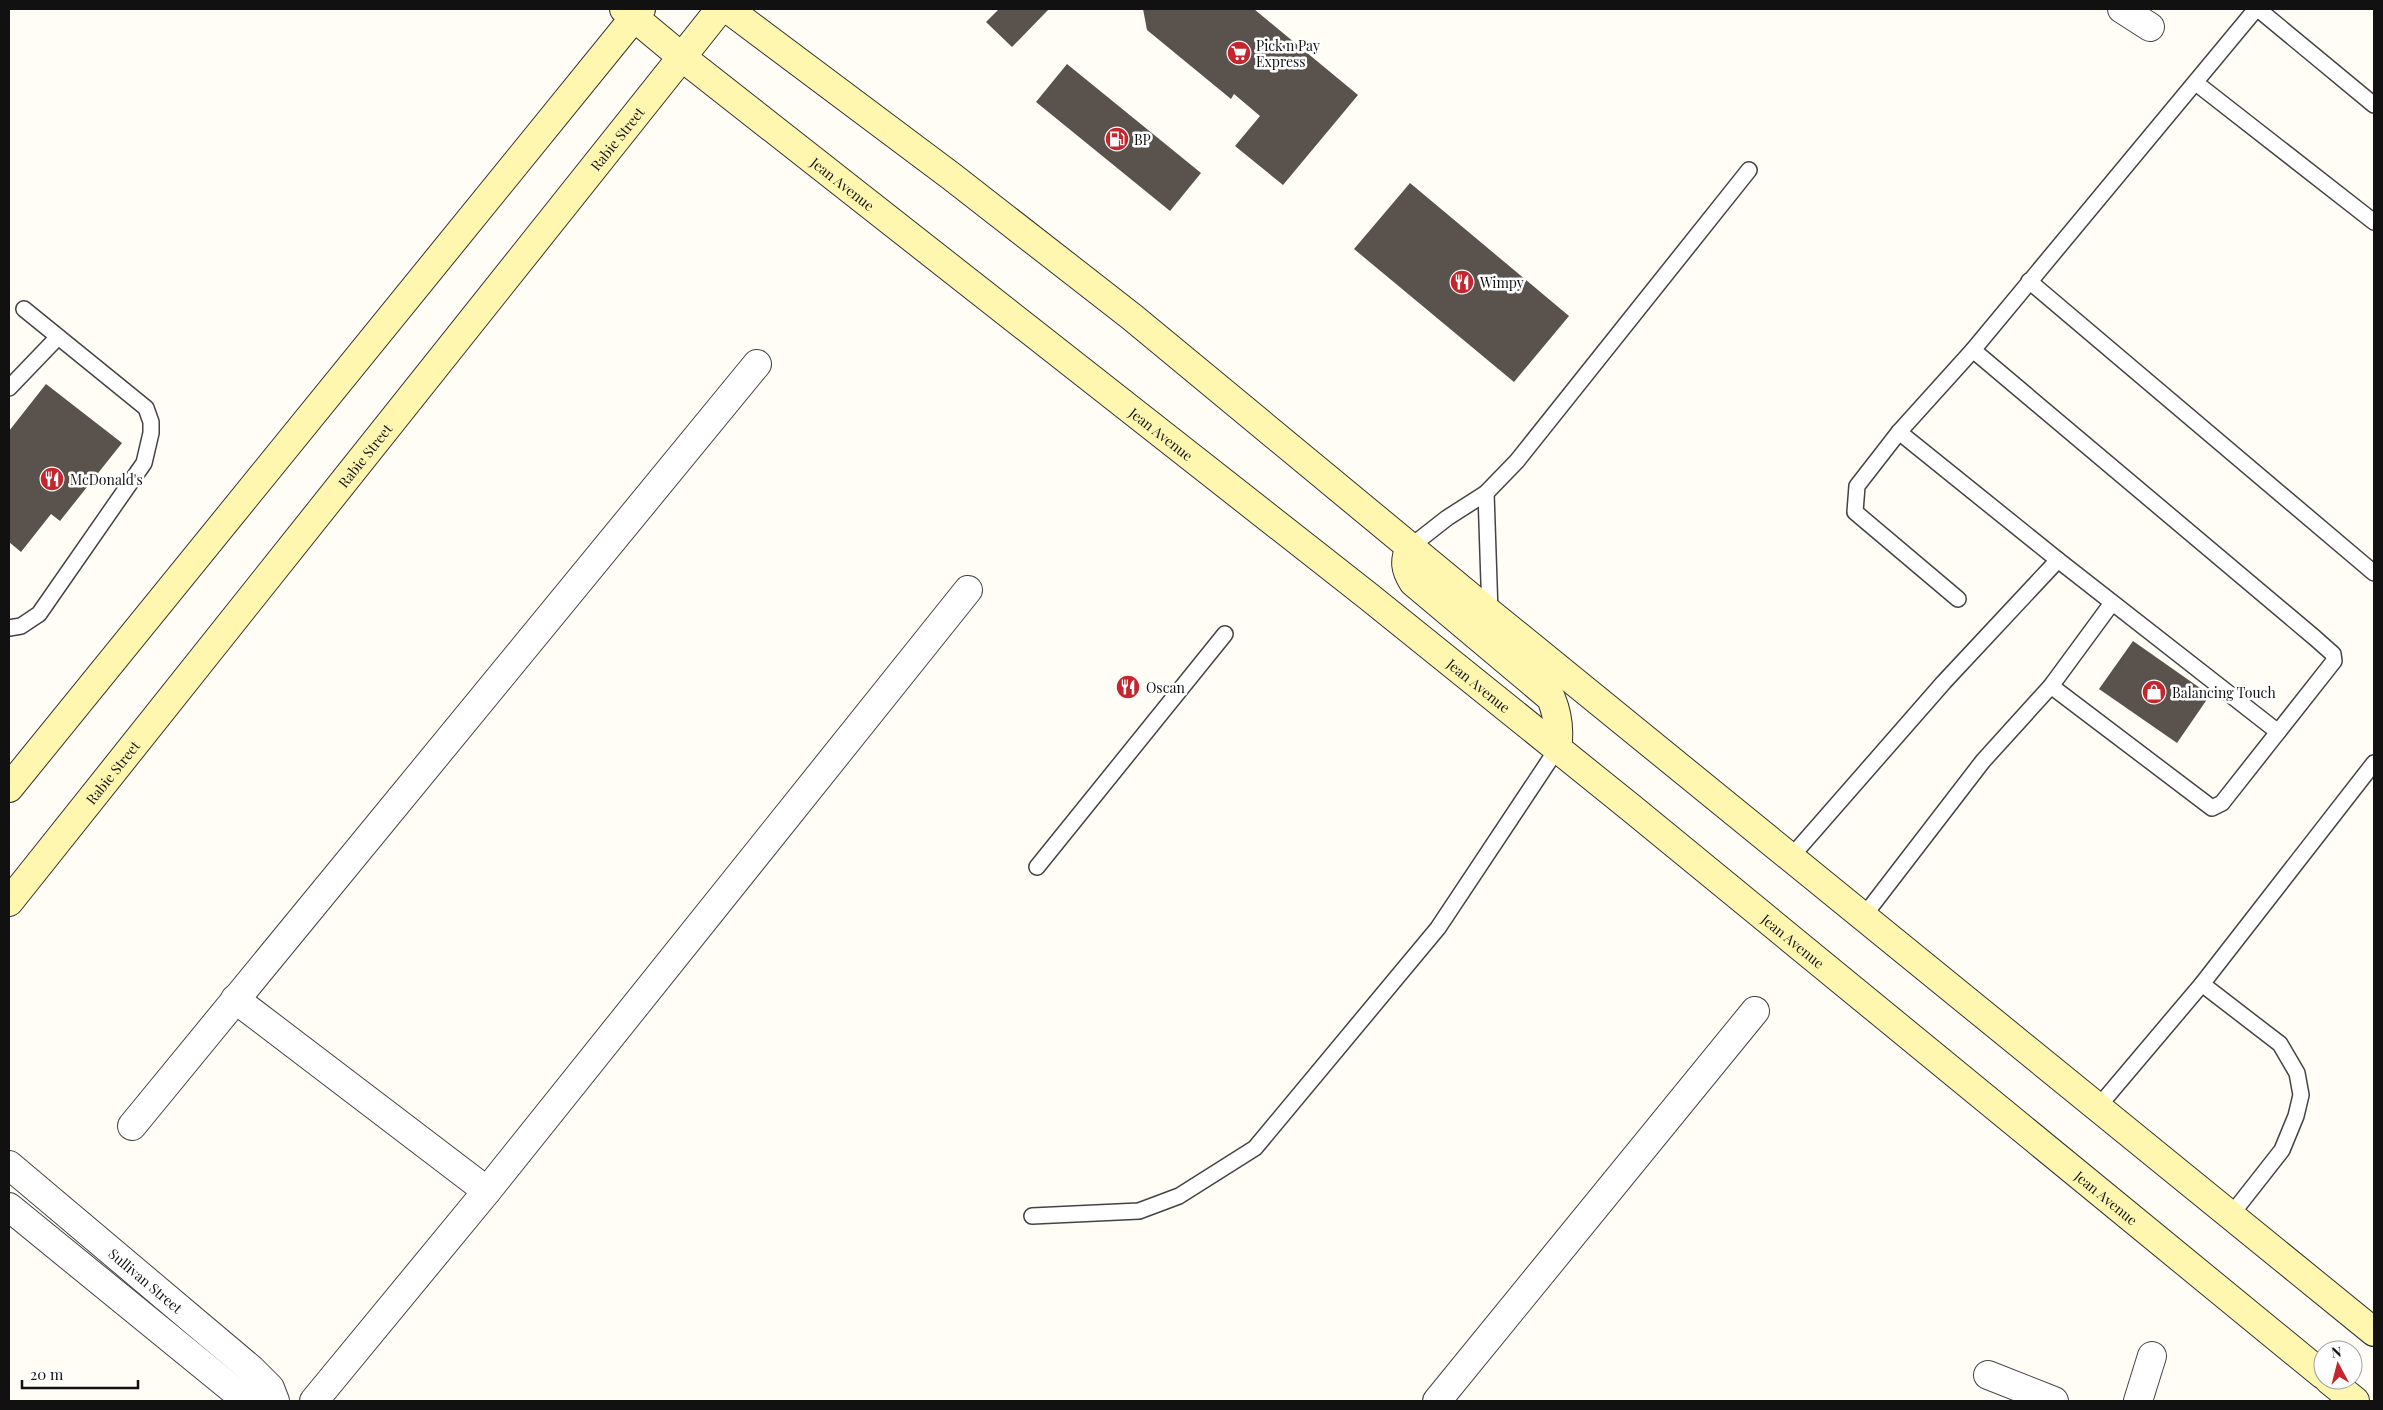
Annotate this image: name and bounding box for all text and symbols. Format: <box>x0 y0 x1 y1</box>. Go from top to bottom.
place label: Pick n Pay Express <box>1256 36 1320 71</box>
supermarket icon: Pick n Pay Express <box>1226 40 1252 66</box>
street label: Rabie Street <box>586 102 649 174</box>
fuel station icon: BP <box>1104 126 1130 152</box>
place label: BP <box>1134 130 1151 149</box>
street label: Jean Avenue <box>806 152 879 215</box>
restaurant icon: Wimpy <box>1449 269 1475 295</box>
place label: Wimpy <box>1479 273 1524 292</box>
street label: Jean Avenue <box>1125 402 1197 465</box>
street label: Rabie Street <box>333 419 396 491</box>
restaurant icon: McDonald's <box>39 466 65 492</box>
place label: McDonald's <box>70 470 143 489</box>
street label: Jean Avenue <box>1442 653 1514 716</box>
restaurant icon: Oscan <box>1115 674 1141 700</box>
place label: Oscan <box>1146 678 1185 697</box>
shop icon: Balancing Touch <box>2141 679 2167 705</box>
place label: Balancing Touch <box>2172 683 2276 702</box>
street label: Rabie Street <box>81 736 144 808</box>
street label: Jean Avenue <box>1757 909 1829 972</box>
street label: Jean Avenue <box>2070 1165 2142 1229</box>
street label: Sullivan Street <box>105 1244 188 1318</box>
north arrow <box>2313 1340 2363 1390</box>
text: N <box>2330 1342 2343 1362</box>
scale bar <box>22 1358 139 1390</box>
text: 20 m <box>30 1364 64 1384</box>

